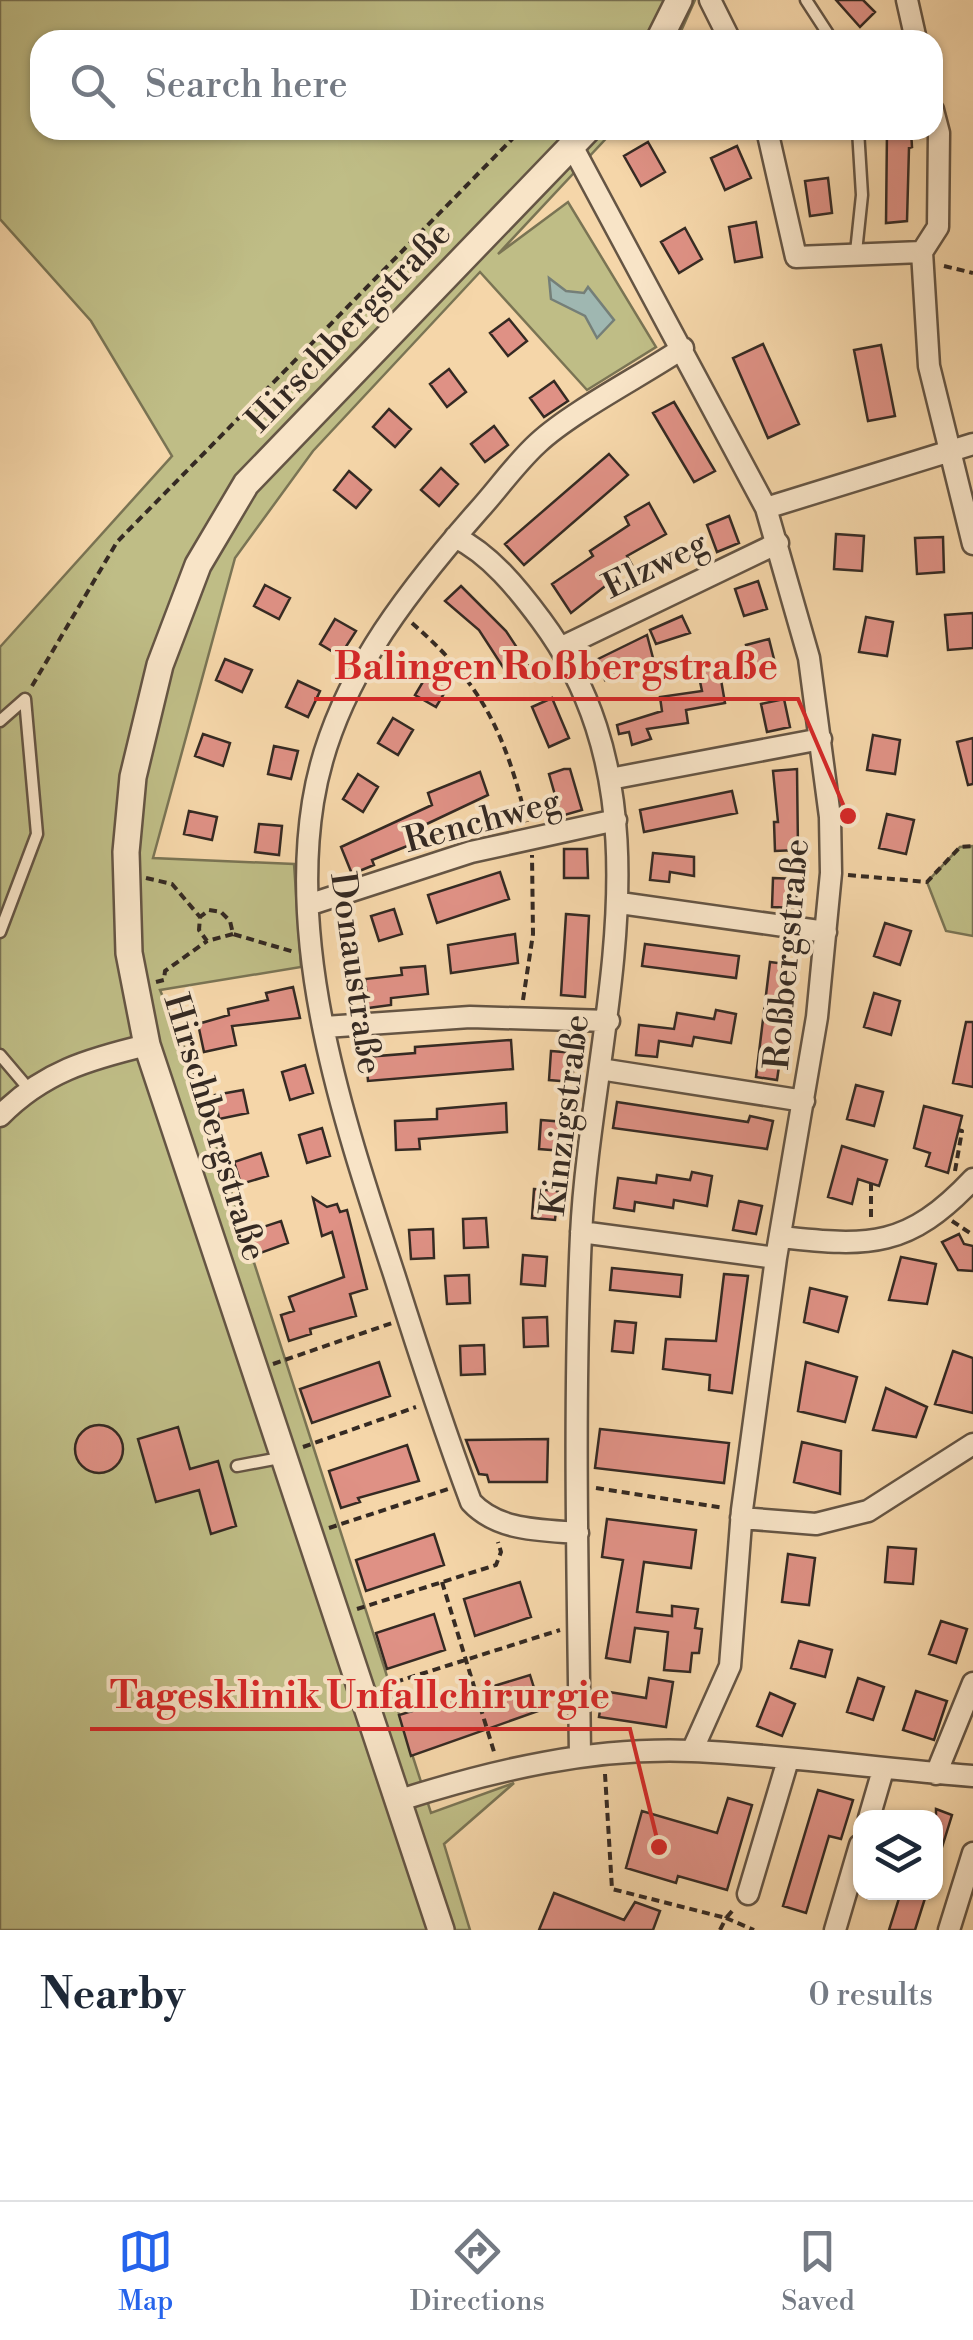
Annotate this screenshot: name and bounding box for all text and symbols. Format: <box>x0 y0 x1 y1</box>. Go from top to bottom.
search box <box>30 30 943 140</box>
icon: search <box>65 58 120 113</box>
text: Search here <box>145 62 348 109</box>
street label: Hirschbergstraße <box>237 213 461 442</box>
street label: Elzweg <box>596 522 715 609</box>
callout: Balingen Roßbergstraße <box>314 631 798 699</box>
text: Balingen Roßbergstraße <box>334 644 778 691</box>
street label: Renchweg <box>399 780 565 863</box>
street label: Roßbergstraße <box>756 837 819 1071</box>
street label: Donaustraße <box>320 870 391 1077</box>
street label: Hirschbergstraße <box>154 989 276 1266</box>
street label: Kinzigstraße <box>532 1012 599 1218</box>
callout: Tagesklinik Unfallchirurgie <box>90 1661 630 1729</box>
text: Tagesklinik Unfallchirurgie <box>110 1673 610 1720</box>
map controls <box>853 1810 943 1900</box>
button: layers <box>853 1810 943 1900</box>
text: Nearby <box>40 1969 185 2022</box>
text: 0 results <box>808 1975 933 2015</box>
tab: Map <box>118 2224 173 2319</box>
tab: Directions <box>410 2224 545 2319</box>
tab: Saved <box>781 2224 855 2319</box>

